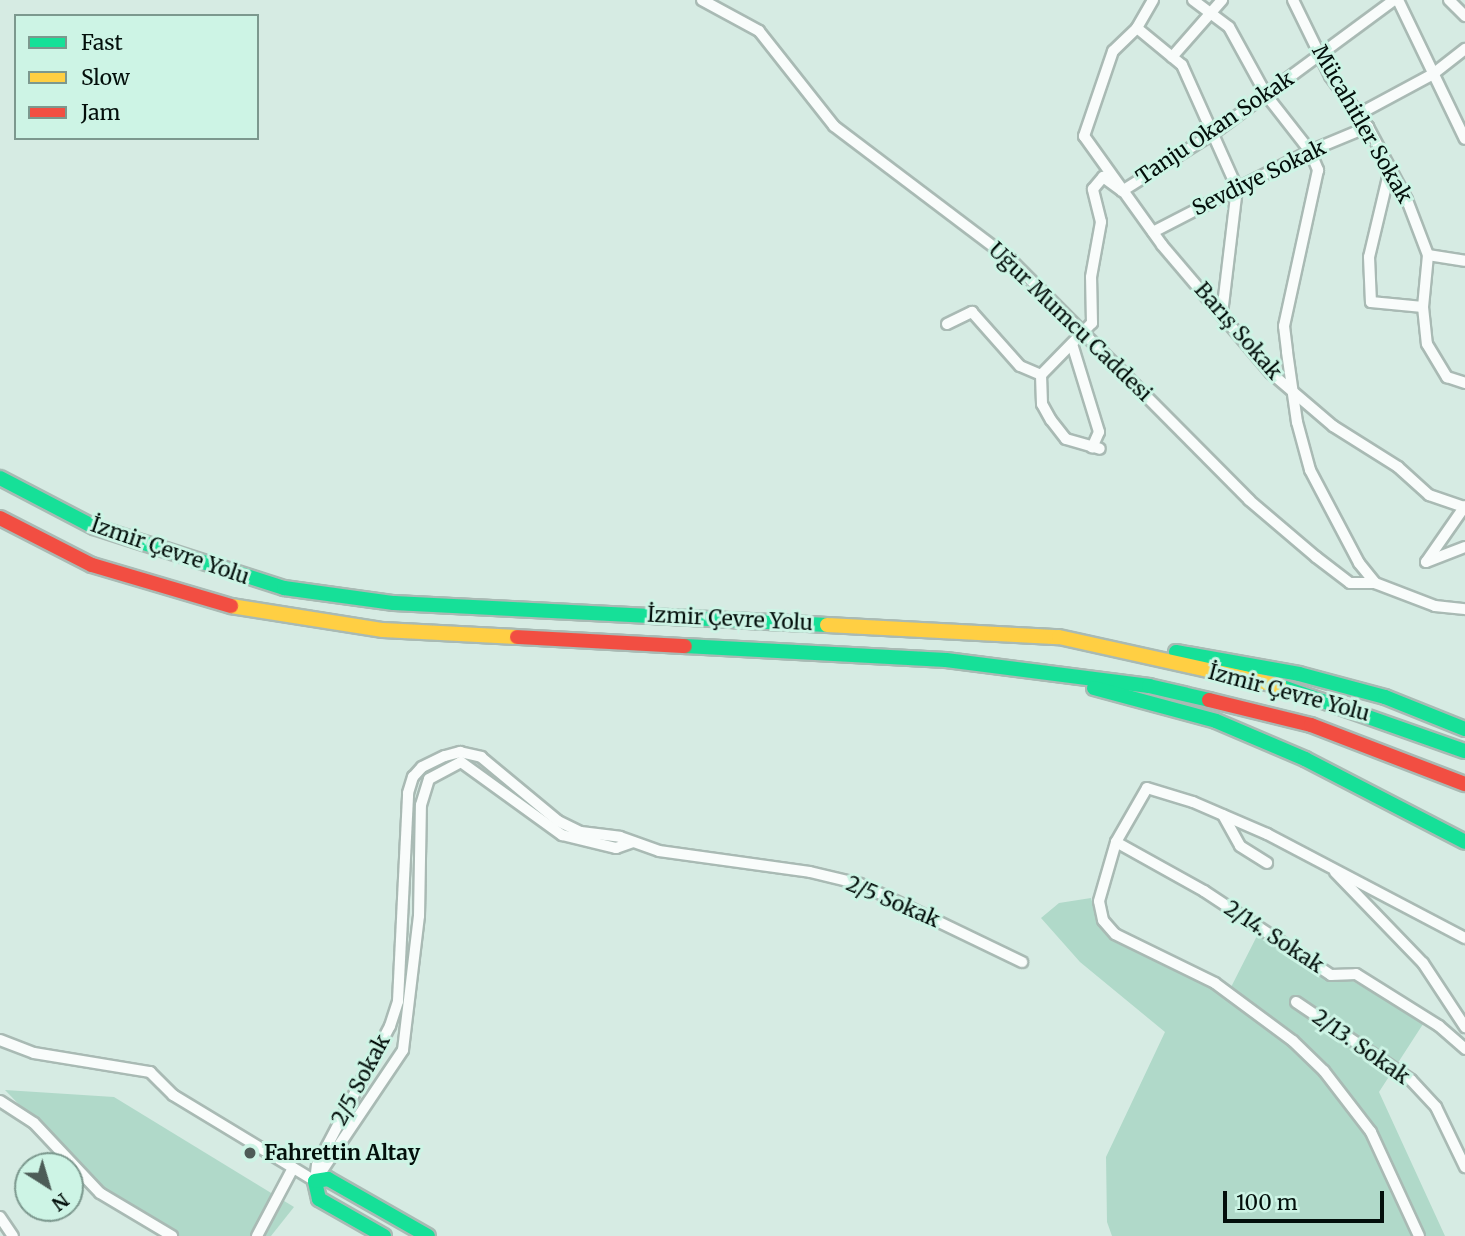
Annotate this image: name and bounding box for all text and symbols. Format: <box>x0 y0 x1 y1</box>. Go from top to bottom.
legend <box>14 14 259 140</box>
text: Fast <box>81 29 123 56</box>
street label: Mücahitler Sokak <box>1307 41 1417 207</box>
text: Slow <box>81 64 130 91</box>
street label: Tanju Okan Sokak <box>1132 66 1298 190</box>
text: Jam <box>81 99 120 126</box>
street label: Sevdiye Sokak <box>1188 135 1330 221</box>
street label: Uğur Mumcu Caddesi <box>983 237 1157 407</box>
street label: Barış Sokak <box>1189 277 1287 385</box>
street label: İzmir Çevre Yolu <box>87 512 253 590</box>
street label: İzmir Çevre Yolu <box>646 602 814 636</box>
street label: İzmir Çevre Yolu <box>1206 659 1372 727</box>
street label: 2/5 Sokak <box>842 871 944 933</box>
street label: 2/14. Sokak <box>1220 896 1328 978</box>
street label: 2/13. Sokak <box>1308 1004 1414 1090</box>
street label: 2/5 Sokak <box>327 1030 395 1130</box>
place label: Fahrettin Altay <box>264 1140 420 1166</box>
marker: Fahrettin Altay <box>242 1145 258 1161</box>
north arrow <box>14 1152 84 1222</box>
scale bar <box>1227 1176 1388 1220</box>
text: N <box>47 1188 74 1216</box>
text: 100 m <box>1236 1189 1298 1216</box>

